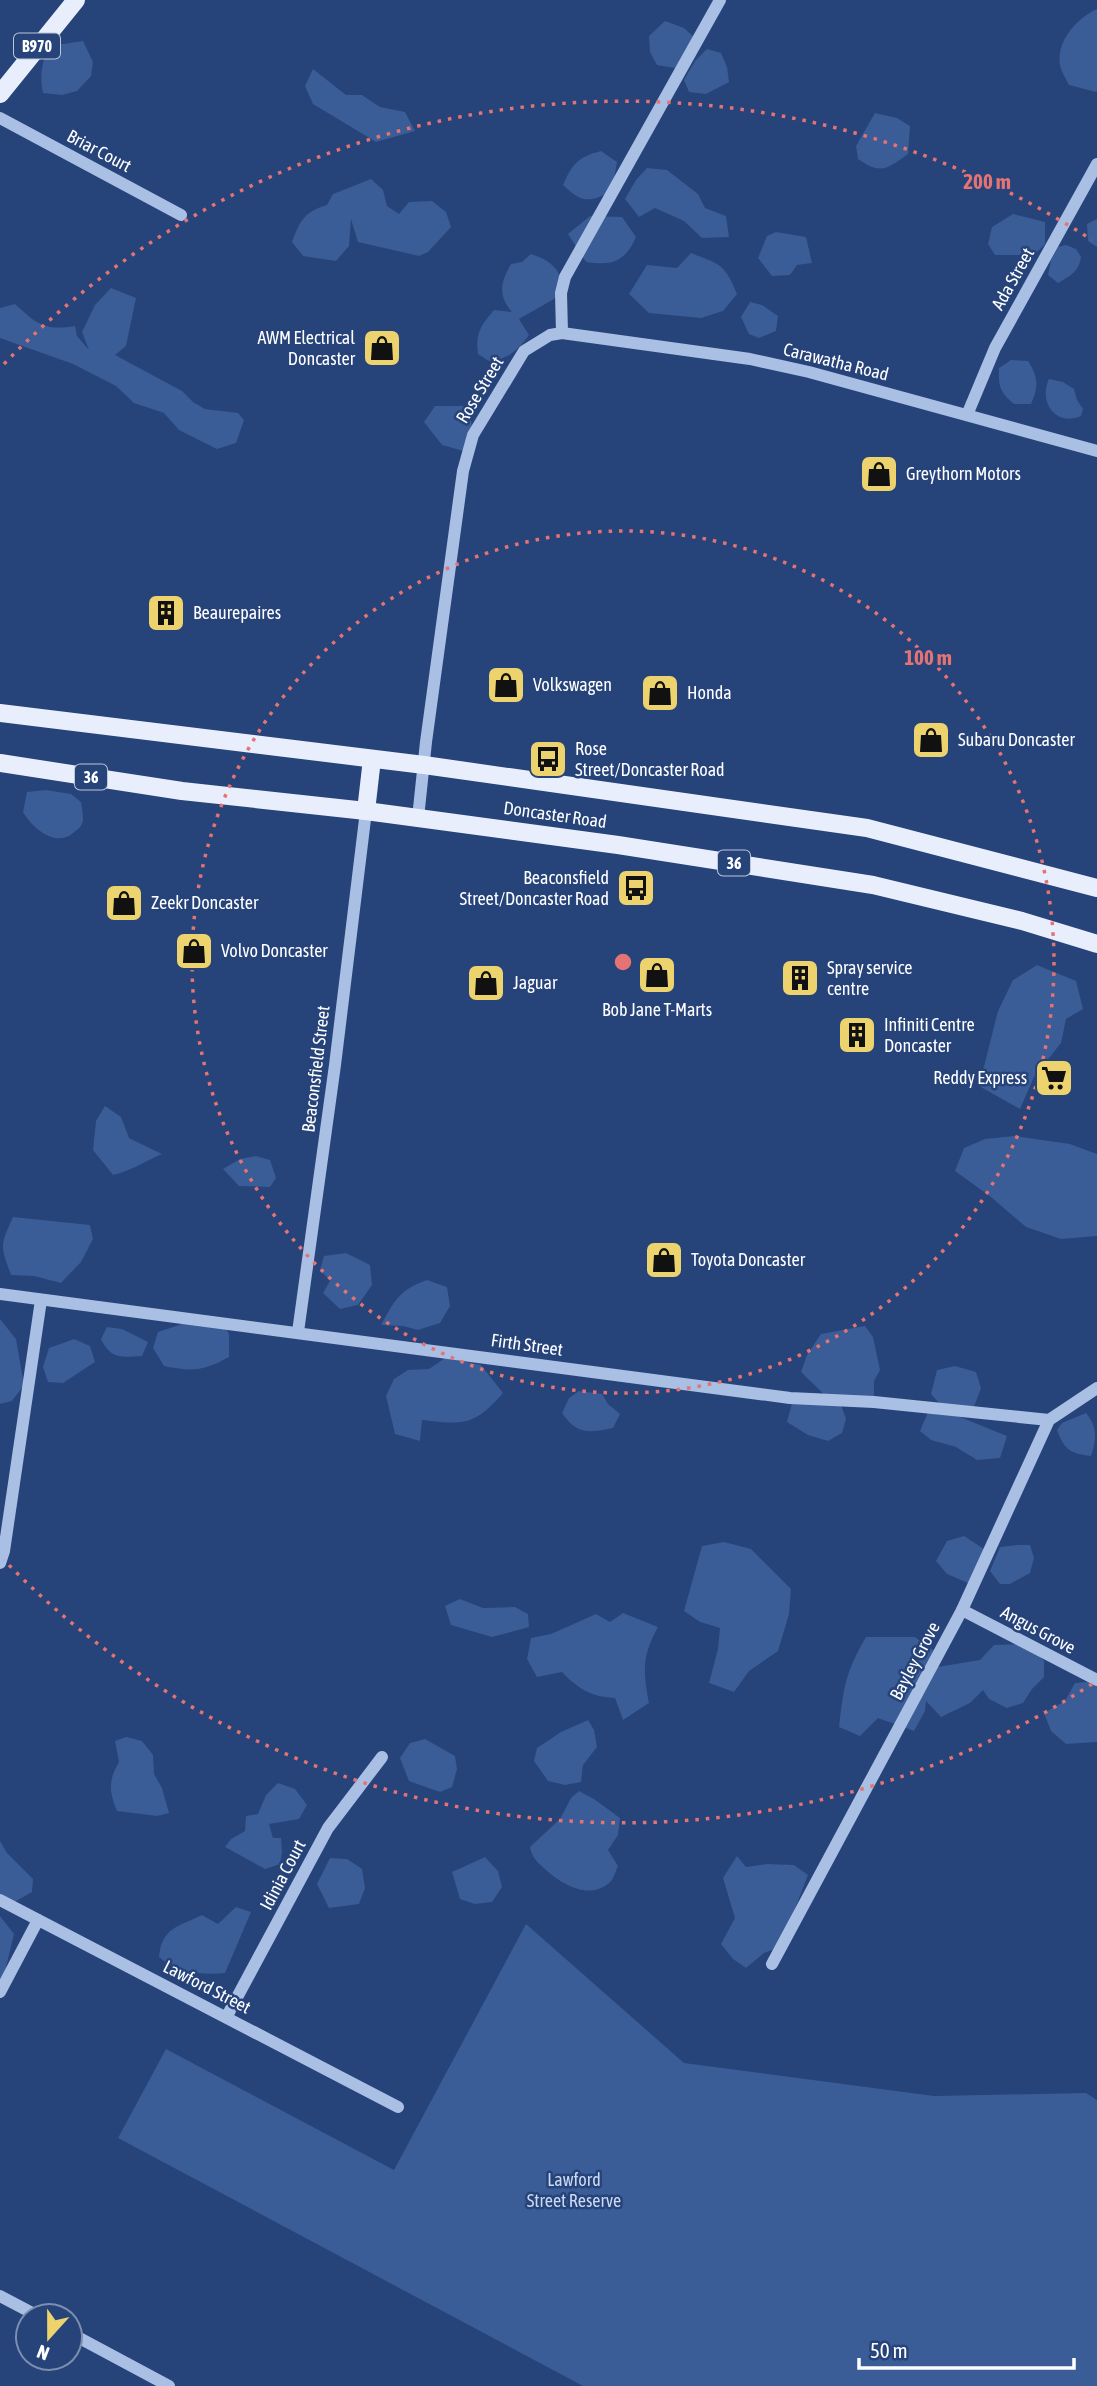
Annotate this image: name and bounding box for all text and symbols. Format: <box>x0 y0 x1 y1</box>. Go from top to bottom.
road number: B970 <box>14 34 60 58</box>
street label: Briar Court <box>64 125 135 176</box>
text: 200 m <box>963 169 1011 193</box>
street label: Ada Street <box>987 244 1038 313</box>
place label: AWM Electrical Doncaster <box>258 327 356 369</box>
shop icon: AWM Electrical Doncaster <box>361 327 403 369</box>
street label: Carawatha Road <box>781 338 891 385</box>
street label: Rose Street <box>452 353 508 427</box>
shop icon: Greythorn Motors <box>858 453 900 495</box>
place label: Greythorn Motors <box>906 463 1021 484</box>
building icon: Beaurepaires <box>145 592 187 634</box>
place label: Beaurepaires <box>193 602 281 623</box>
text: 100 m <box>904 645 952 669</box>
shop icon: Volkswagen <box>485 664 527 706</box>
shop icon: Honda <box>639 672 681 714</box>
place label: Volkswagen <box>533 674 612 695</box>
place label: Honda <box>687 682 732 703</box>
shop icon: Subaru Doncaster <box>910 719 952 761</box>
place label: Subaru Doncaster <box>958 729 1075 750</box>
bus stop icon: Rose Street/Doncaster Road <box>527 738 569 780</box>
place label: Rose Street/Doncaster Road <box>575 738 725 780</box>
road number: 36 <box>75 764 107 790</box>
street label: Doncaster Road <box>502 797 608 832</box>
road number: 36 <box>718 850 750 876</box>
place label: Beaconsfield Street/Doncaster Road <box>459 867 609 909</box>
bus stop icon: Beaconsfield Street/Doncaster Road <box>615 867 657 909</box>
shop icon: Zeekr Doncaster <box>103 882 145 924</box>
place label: Zeekr Doncaster <box>151 892 259 913</box>
shop icon: Volvo Doncaster <box>173 930 215 972</box>
place label: Volvo Doncaster <box>221 940 328 961</box>
centre of rings <box>611 950 635 974</box>
shop icon: Bob Jane T-Marts <box>636 954 678 996</box>
building icon: Spray service centre <box>779 957 821 999</box>
place label: Spray service centre <box>827 957 913 999</box>
shop icon: Jaguar <box>465 962 507 1004</box>
place label: Jaguar <box>513 972 558 993</box>
place label: Bob Jane T-Marts <box>602 999 712 1020</box>
street label: Beaconsfield Street <box>297 1004 334 1134</box>
building icon: Infiniti Centre Doncaster <box>836 1014 878 1056</box>
place label: Infiniti Centre Doncaster <box>884 1014 975 1056</box>
supermarket icon: Reddy Express <box>1033 1057 1075 1099</box>
place label: Reddy Express <box>933 1067 1027 1088</box>
shop icon: Toyota Doncaster <box>643 1239 685 1281</box>
place label: Toyota Doncaster <box>691 1249 806 1270</box>
street label: Firth Street <box>490 1329 564 1360</box>
street label: Angus Grove <box>997 1601 1079 1658</box>
street label: Bayley Grove <box>885 1618 944 1703</box>
street label: Idinia Court <box>255 1836 310 1913</box>
street label: Lawford Street <box>160 1956 254 2018</box>
park label: Lawford Street Reserve <box>527 2169 621 2211</box>
north arrow <box>14 2302 84 2372</box>
scale bar <box>859 2326 1074 2370</box>
text: 50 m <box>870 2338 908 2362</box>
text: N <box>34 2341 52 2365</box>

